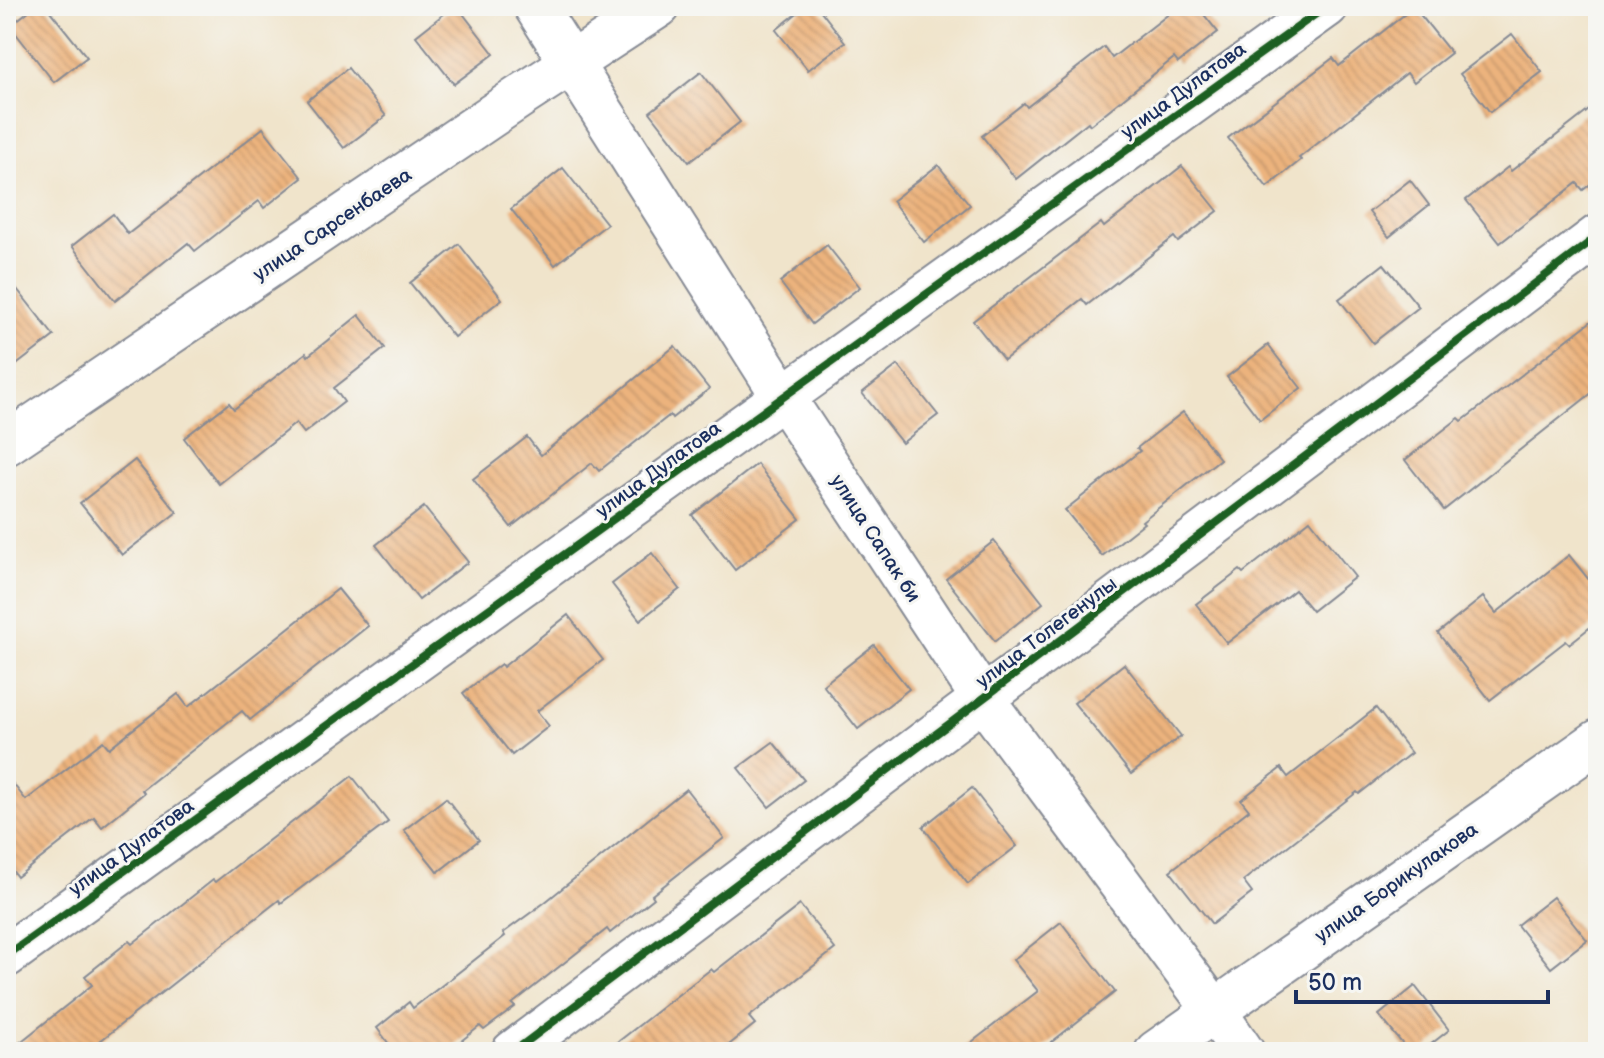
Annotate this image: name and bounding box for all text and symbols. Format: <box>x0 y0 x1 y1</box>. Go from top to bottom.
street label: улица Дулатова <box>1116 37 1251 144</box>
street label: улица Сарсенбаева <box>249 163 416 287</box>
street label: улица Дулатова <box>591 416 726 523</box>
street label: улица Сапак би <box>825 470 925 607</box>
street label: улица Толегенулы <box>971 572 1122 694</box>
street label: улица Дулатова <box>64 794 199 901</box>
street label: улица Борикулакова <box>1310 817 1483 948</box>
scale bar <box>1296 954 1548 1004</box>
text: 50 m <box>1308 968 1362 997</box>

